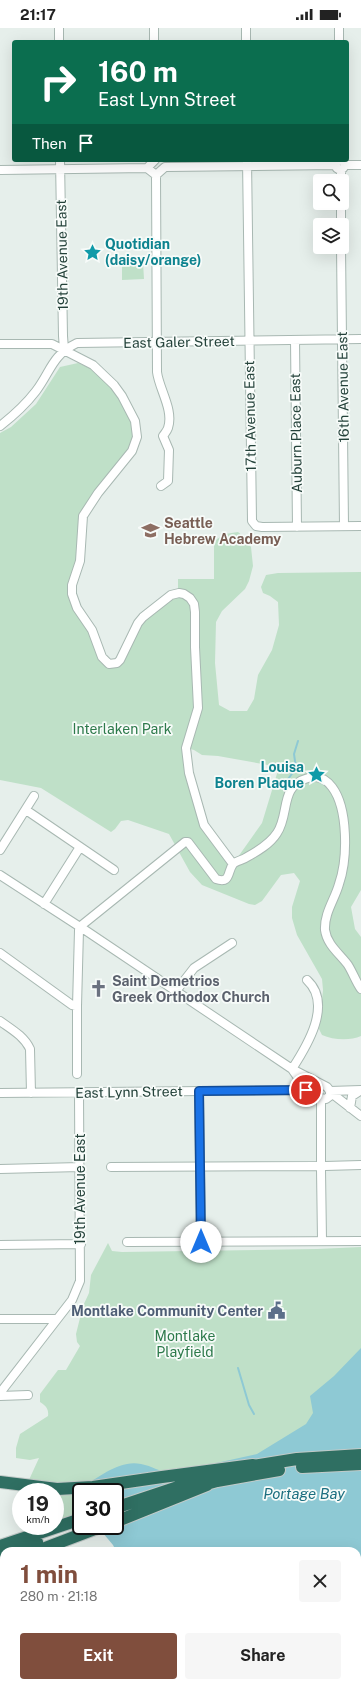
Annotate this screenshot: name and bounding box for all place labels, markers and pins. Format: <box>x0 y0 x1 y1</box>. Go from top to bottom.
place label: Quotidian (daisy/orange) <box>105 236 202 268</box>
place icon: Quotidian (daisy/orange) <box>82 242 102 262</box>
place label: Seattle Hebrew Academy <box>164 515 281 547</box>
school or university icon: Seattle Hebrew Academy <box>141 521 161 541</box>
place label: Louisa Boren Plaque <box>214 759 304 791</box>
place icon: Louisa Boren Plaque <box>307 765 327 785</box>
place label: Saint Demetrios Greek Orthodox Church <box>112 973 270 1005</box>
church icon: Saint Demetrios Greek Orthodox Church <box>89 979 109 999</box>
pin <box>289 1073 323 1107</box>
public building icon: Montlake Community Center <box>266 1301 286 1321</box>
place label: Montlake Community Center <box>71 1303 263 1319</box>

